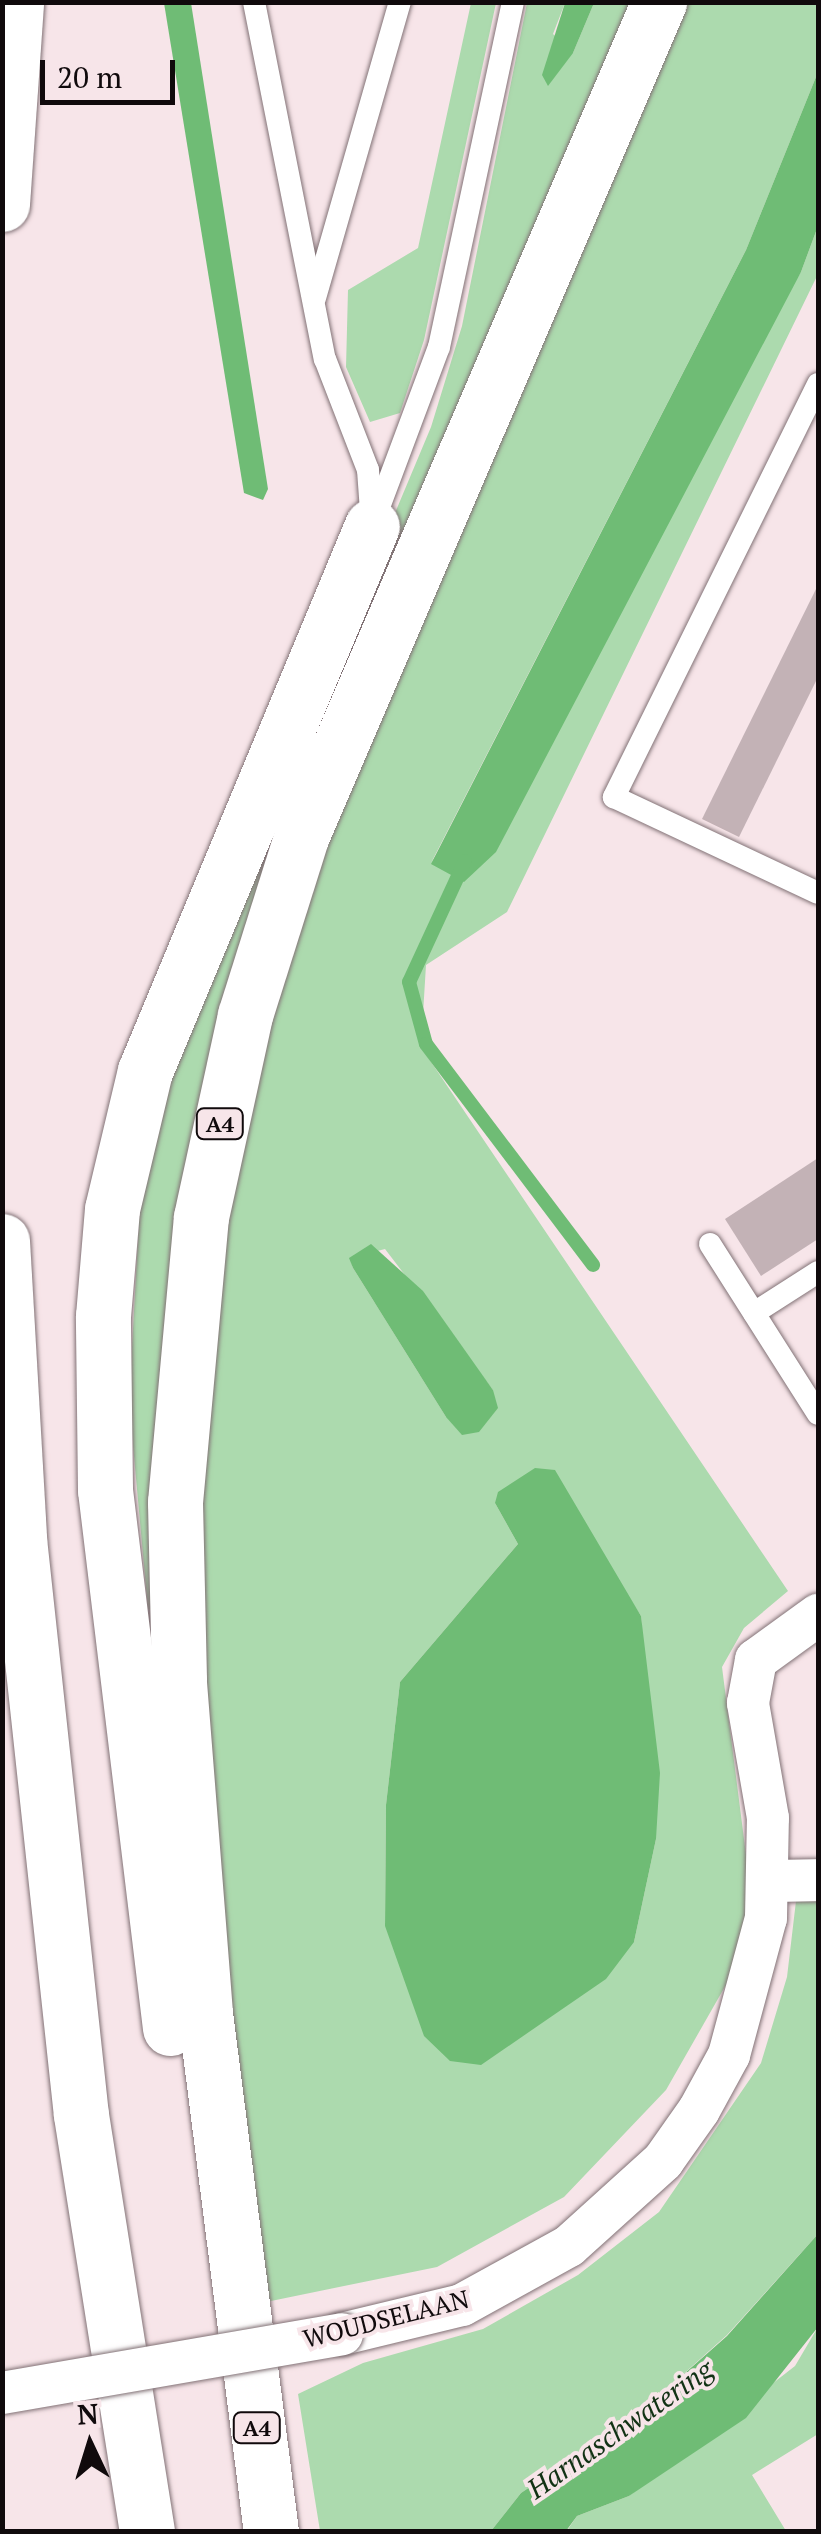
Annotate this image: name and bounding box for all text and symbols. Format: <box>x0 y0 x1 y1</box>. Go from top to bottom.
scale bar <box>45 40 180 102</box>
text: 20 m <box>57 57 122 97</box>
road number: A4 <box>195 1107 245 1141</box>
street label: WOUDSELAAN <box>300 2284 472 2354</box>
water label: Harnaschwatering <box>521 2352 719 2506</box>
north arrow <box>40 2394 140 2494</box>
text: N <box>76 2394 100 2433</box>
road number: A4 <box>232 2411 282 2445</box>

